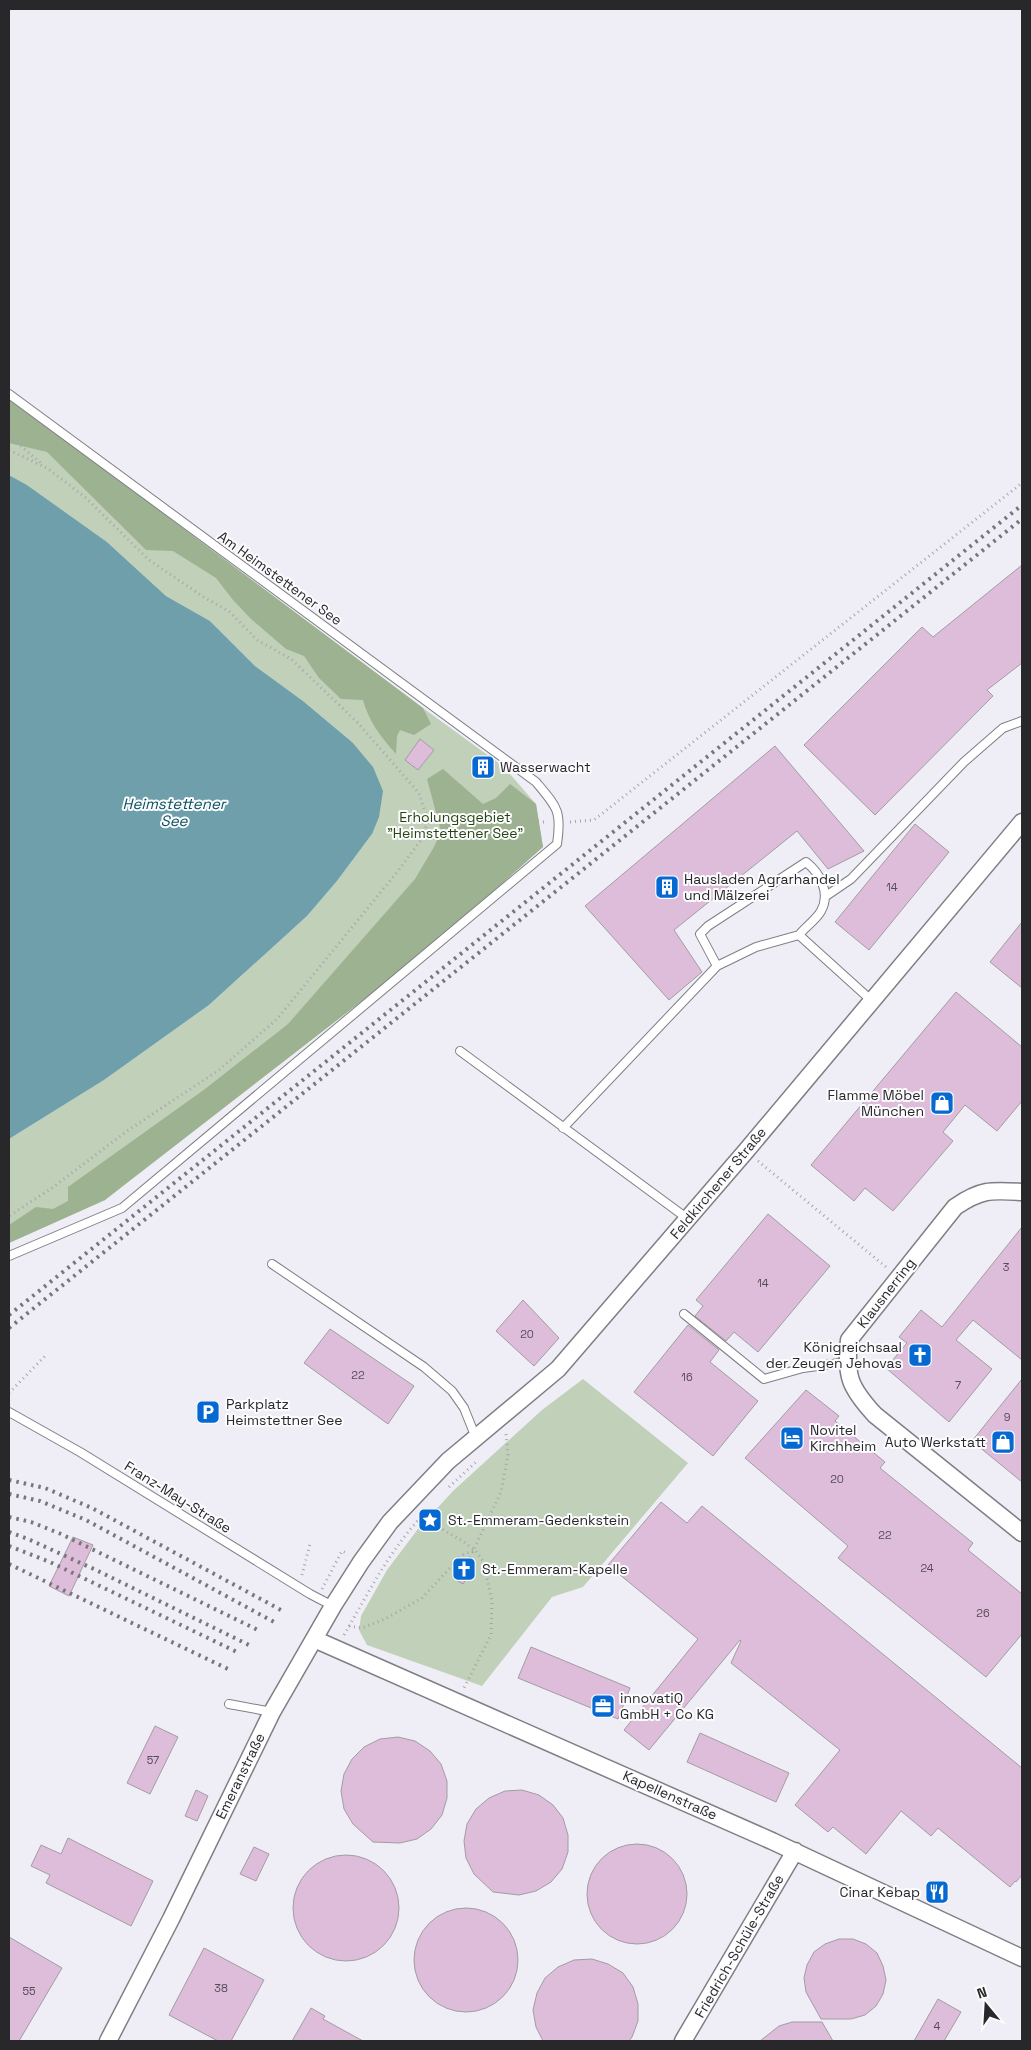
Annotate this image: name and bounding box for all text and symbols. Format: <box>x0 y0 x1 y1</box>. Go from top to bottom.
street label: Am Heimstettener See <box>214 527 346 629</box>
building icon: Wasserwacht <box>470 754 496 780</box>
place label: Wasserwacht <box>500 758 591 776</box>
water label: Heimstettener See <box>123 794 227 830</box>
park label: Erholungsgebiet "Heimstettener See" <box>387 808 523 842</box>
place label: Hausladen Agrarhandel und Mälzerei <box>684 870 840 904</box>
building icon: Hausladen Agrarhandel und Mälzerei <box>654 874 680 900</box>
house number: 14 <box>886 880 898 894</box>
place label: Flamme Möbel München <box>827 1086 924 1120</box>
shop icon: Flamme Möbel München <box>929 1090 955 1116</box>
street label: Feldkirchener Straße <box>666 1123 770 1243</box>
street label: Klausnerring <box>853 1254 919 1332</box>
house number: 3 <box>1003 1260 1010 1274</box>
house number: 14 <box>757 1276 769 1290</box>
house number: 20 <box>520 1327 534 1341</box>
place label: Königreichsaal der Zeugen Jehovas <box>766 1338 902 1372</box>
church icon: Königreichsaal der Zeugen Jehovas <box>907 1342 933 1368</box>
house number: 22 <box>351 1368 365 1382</box>
house number: 16 <box>681 1370 693 1384</box>
house number: 7 <box>955 1378 961 1392</box>
place label: Parkplatz Heimstettner See <box>226 1395 342 1429</box>
parking icon: Parkplatz Heimstettner See <box>195 1399 221 1425</box>
house number: 9 <box>1004 1410 1011 1424</box>
place label: Novitel Kirchheim <box>810 1421 876 1455</box>
hotel icon: Novitel Kirchheim <box>779 1425 805 1451</box>
shop icon: Auto Werkstatt <box>990 1429 1016 1455</box>
place label: Auto Werkstatt <box>885 1433 986 1451</box>
street label: Franz-May-Straße <box>121 1457 235 1537</box>
house number: 20 <box>830 1472 844 1486</box>
place icon: St.-Emmeram-Gedenkstein <box>417 1507 443 1533</box>
place label: St.-Emmeram-Gedenkstein <box>448 1511 629 1529</box>
house number: 22 <box>878 1528 892 1542</box>
church icon: St.-Emmeram-Kapelle <box>451 1556 477 1582</box>
place label: St.-Emmeram-Kapelle <box>482 1560 628 1578</box>
house number: 24 <box>920 1561 934 1575</box>
house number: 26 <box>976 1606 990 1620</box>
place label: innovatiQ GmbH + Co KG <box>620 1689 714 1723</box>
office icon: innovatiQ GmbH + Co KG <box>590 1693 616 1719</box>
street label: Emeranstraße <box>211 1730 269 1822</box>
house number: 57 <box>147 1753 159 1767</box>
street label: Kapellenstraße <box>620 1766 720 1824</box>
street label: Friedrich-Schüle-Straße <box>690 1871 788 2021</box>
restaurant icon: Cinar Kebap <box>924 1879 950 1905</box>
place label: Cinar Kebap <box>839 1883 920 1901</box>
north arrow <box>961 1980 1011 2030</box>
house number: 38 <box>214 1981 228 1995</box>
text: N <box>975 1983 989 2003</box>
house number: 55 <box>22 1984 36 1998</box>
house number: 4 <box>934 2019 941 2033</box>

